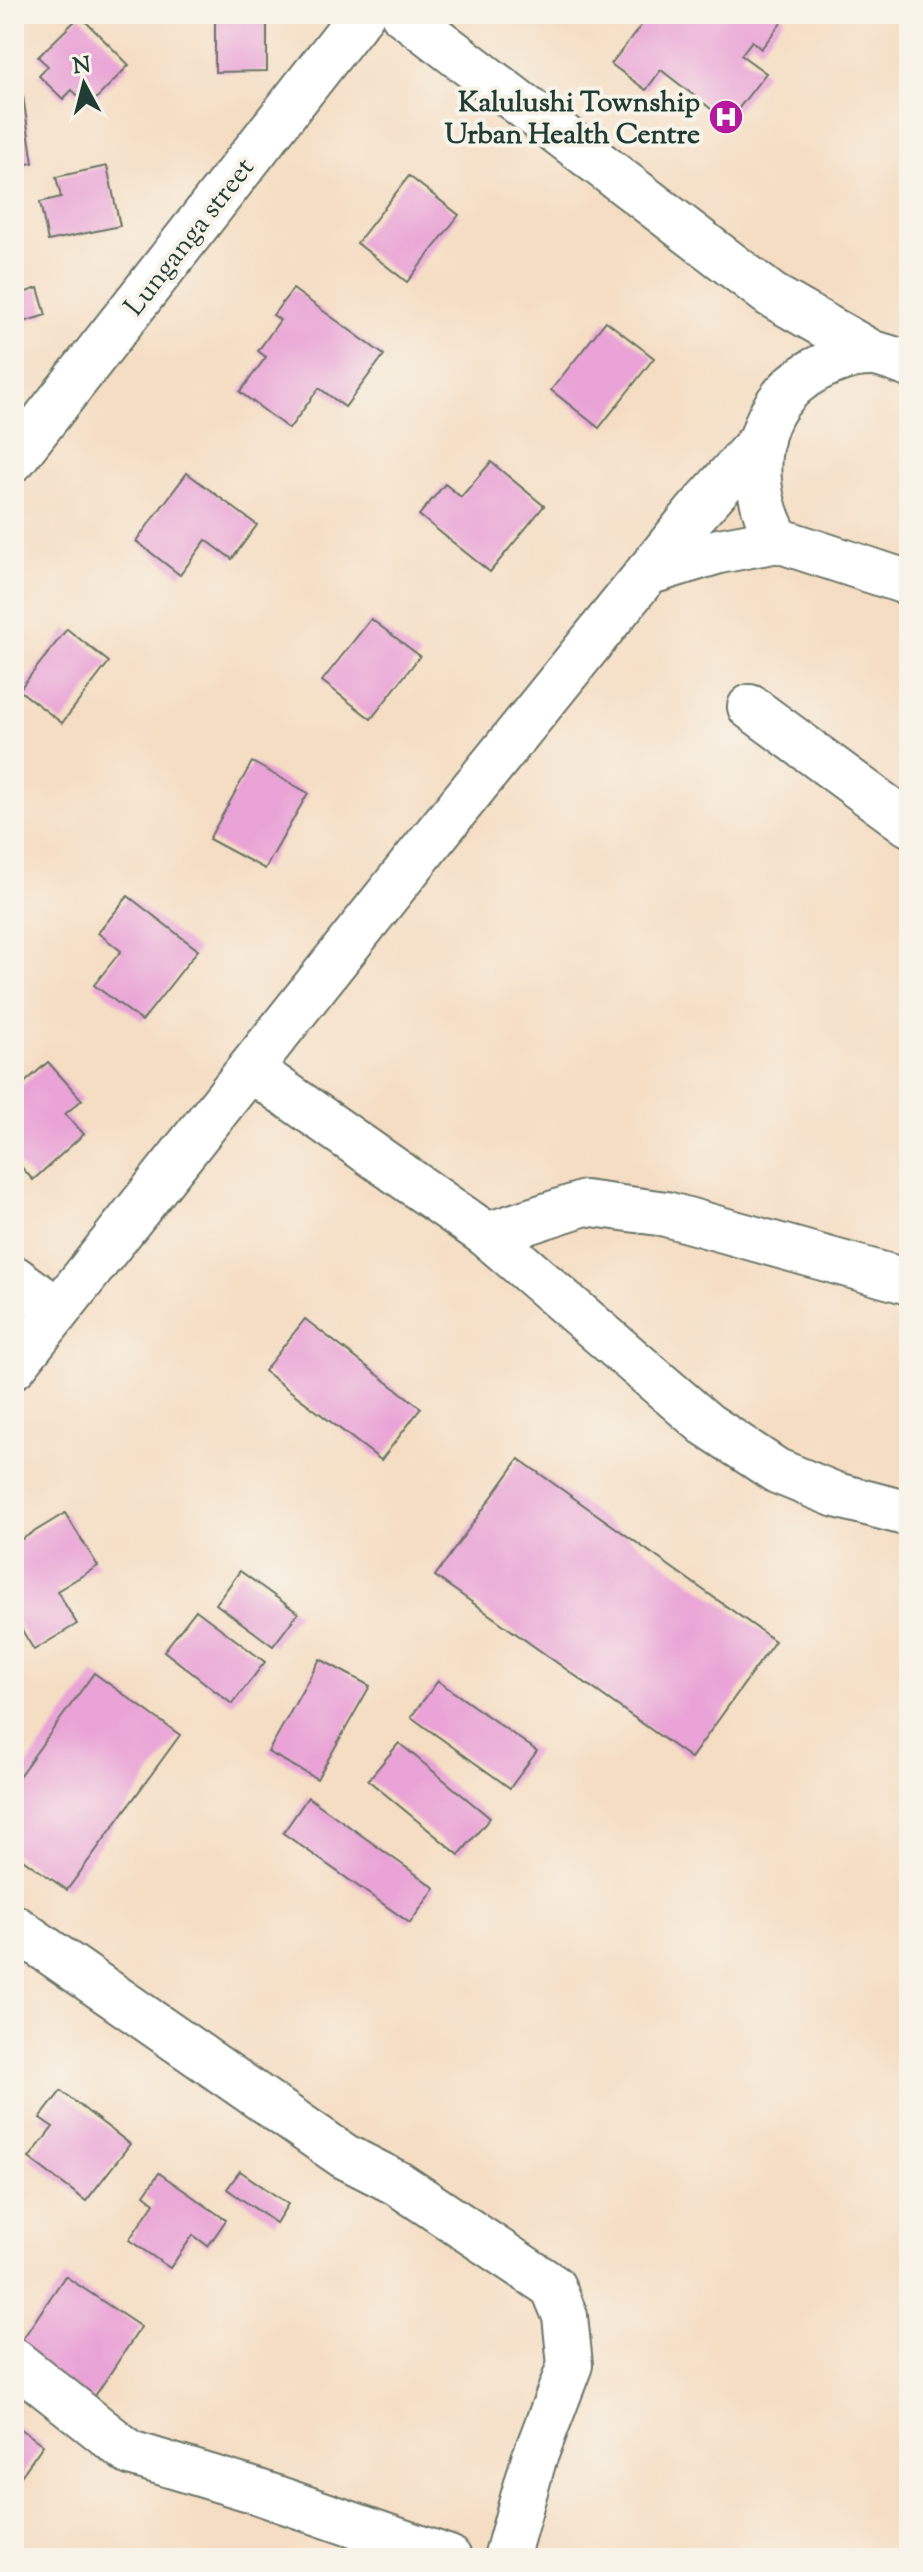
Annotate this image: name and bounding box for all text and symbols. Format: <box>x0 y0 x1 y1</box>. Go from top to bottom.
north arrow <box>44 44 124 124</box>
text: N <box>71 50 93 84</box>
place label: Kalulushi Township Urban Health Centre <box>444 84 700 156</box>
hospital icon: Kalulushi Township Urban Health Centre <box>707 98 745 136</box>
street label: Lunganga street <box>116 150 265 326</box>

